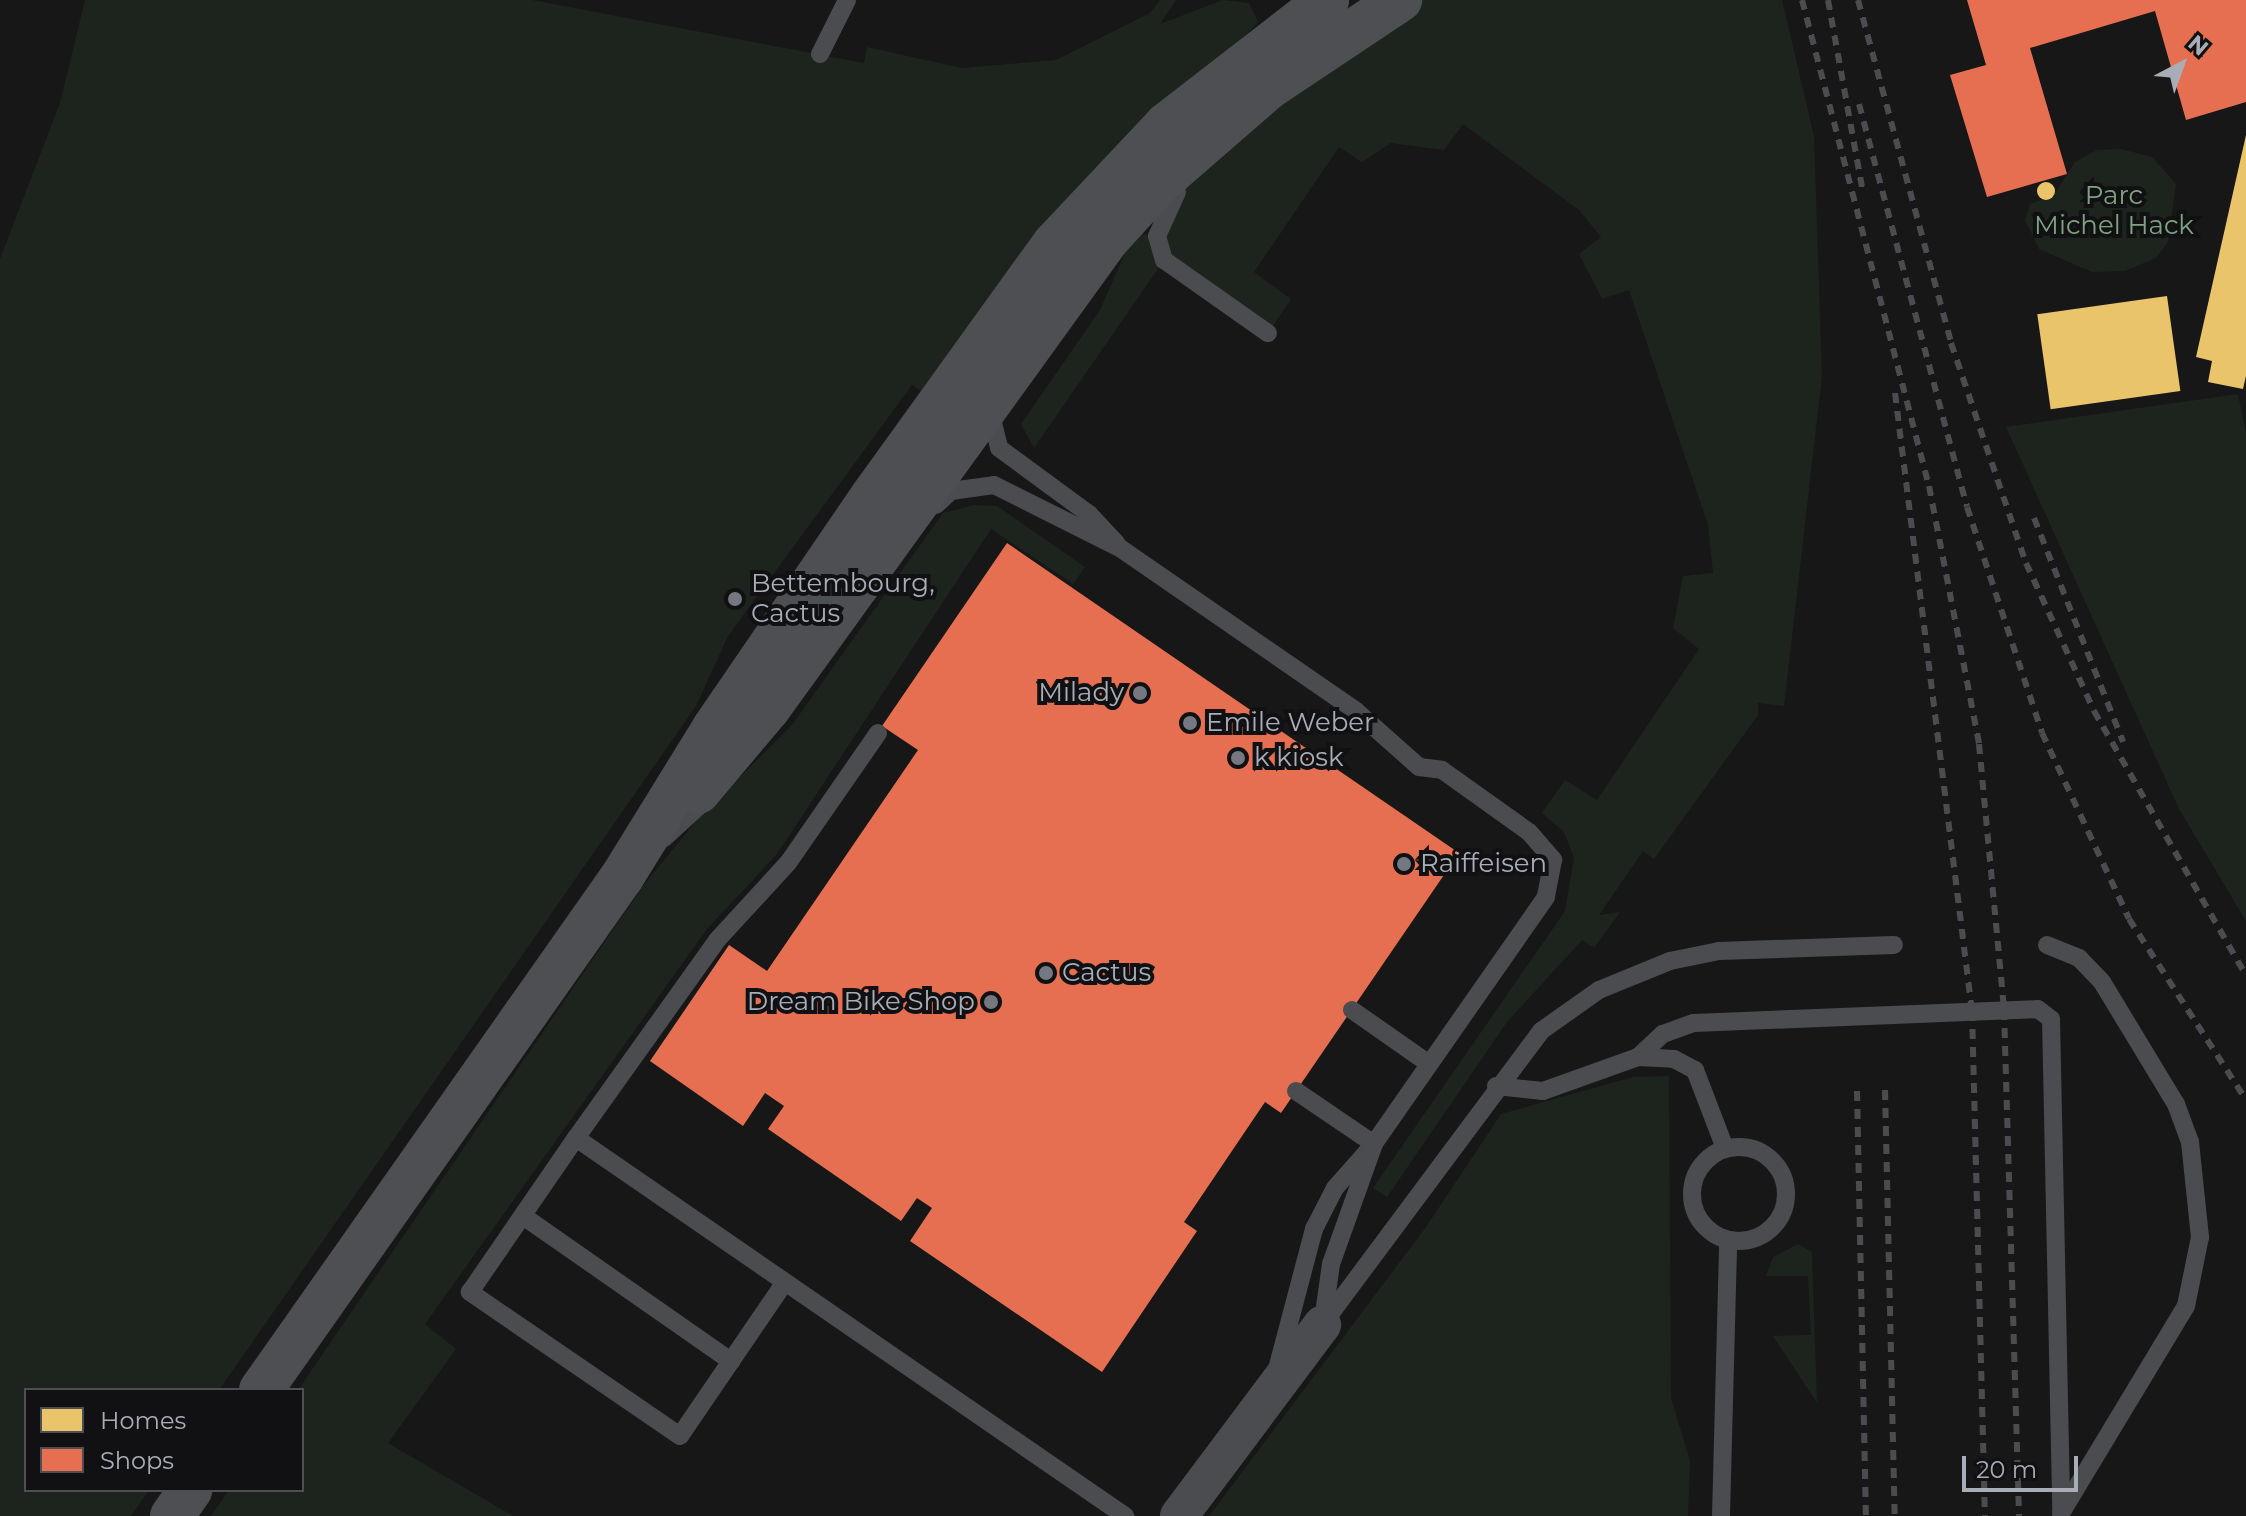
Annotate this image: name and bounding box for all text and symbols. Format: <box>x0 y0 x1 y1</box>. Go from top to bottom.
north arrow <box>2142 24 2222 104</box>
text: N <box>2183 29 2214 62</box>
park label: Parc Michel Hack <box>2034 180 2194 242</box>
place label: Bettembourg, Cactus <box>751 568 935 630</box>
marker: Bettembourg, Cactus <box>726 590 744 608</box>
place label: Milady <box>1038 677 1124 709</box>
marker: Milady <box>1131 684 1149 702</box>
place label: Emile Weber <box>1206 707 1374 739</box>
marker: Emile Weber <box>1181 714 1199 732</box>
place label: k kiosk <box>1254 742 1343 774</box>
marker: k kiosk <box>1229 749 1247 767</box>
place label: Raiffeisen <box>1420 848 1547 880</box>
marker: Raiffeisen <box>1395 855 1413 873</box>
place label: Cactus <box>1062 957 1151 989</box>
marker: Cactus <box>1037 964 1055 982</box>
place label: Dream Bike Shop <box>747 986 975 1018</box>
marker: Dream Bike Shop <box>982 993 1000 1011</box>
legend <box>24 1388 304 1492</box>
text: Homes <box>100 1406 186 1435</box>
scale bar <box>1966 1440 2082 1490</box>
text: Shops <box>100 1446 174 1475</box>
text: 20 m <box>1976 1455 2037 1484</box>

